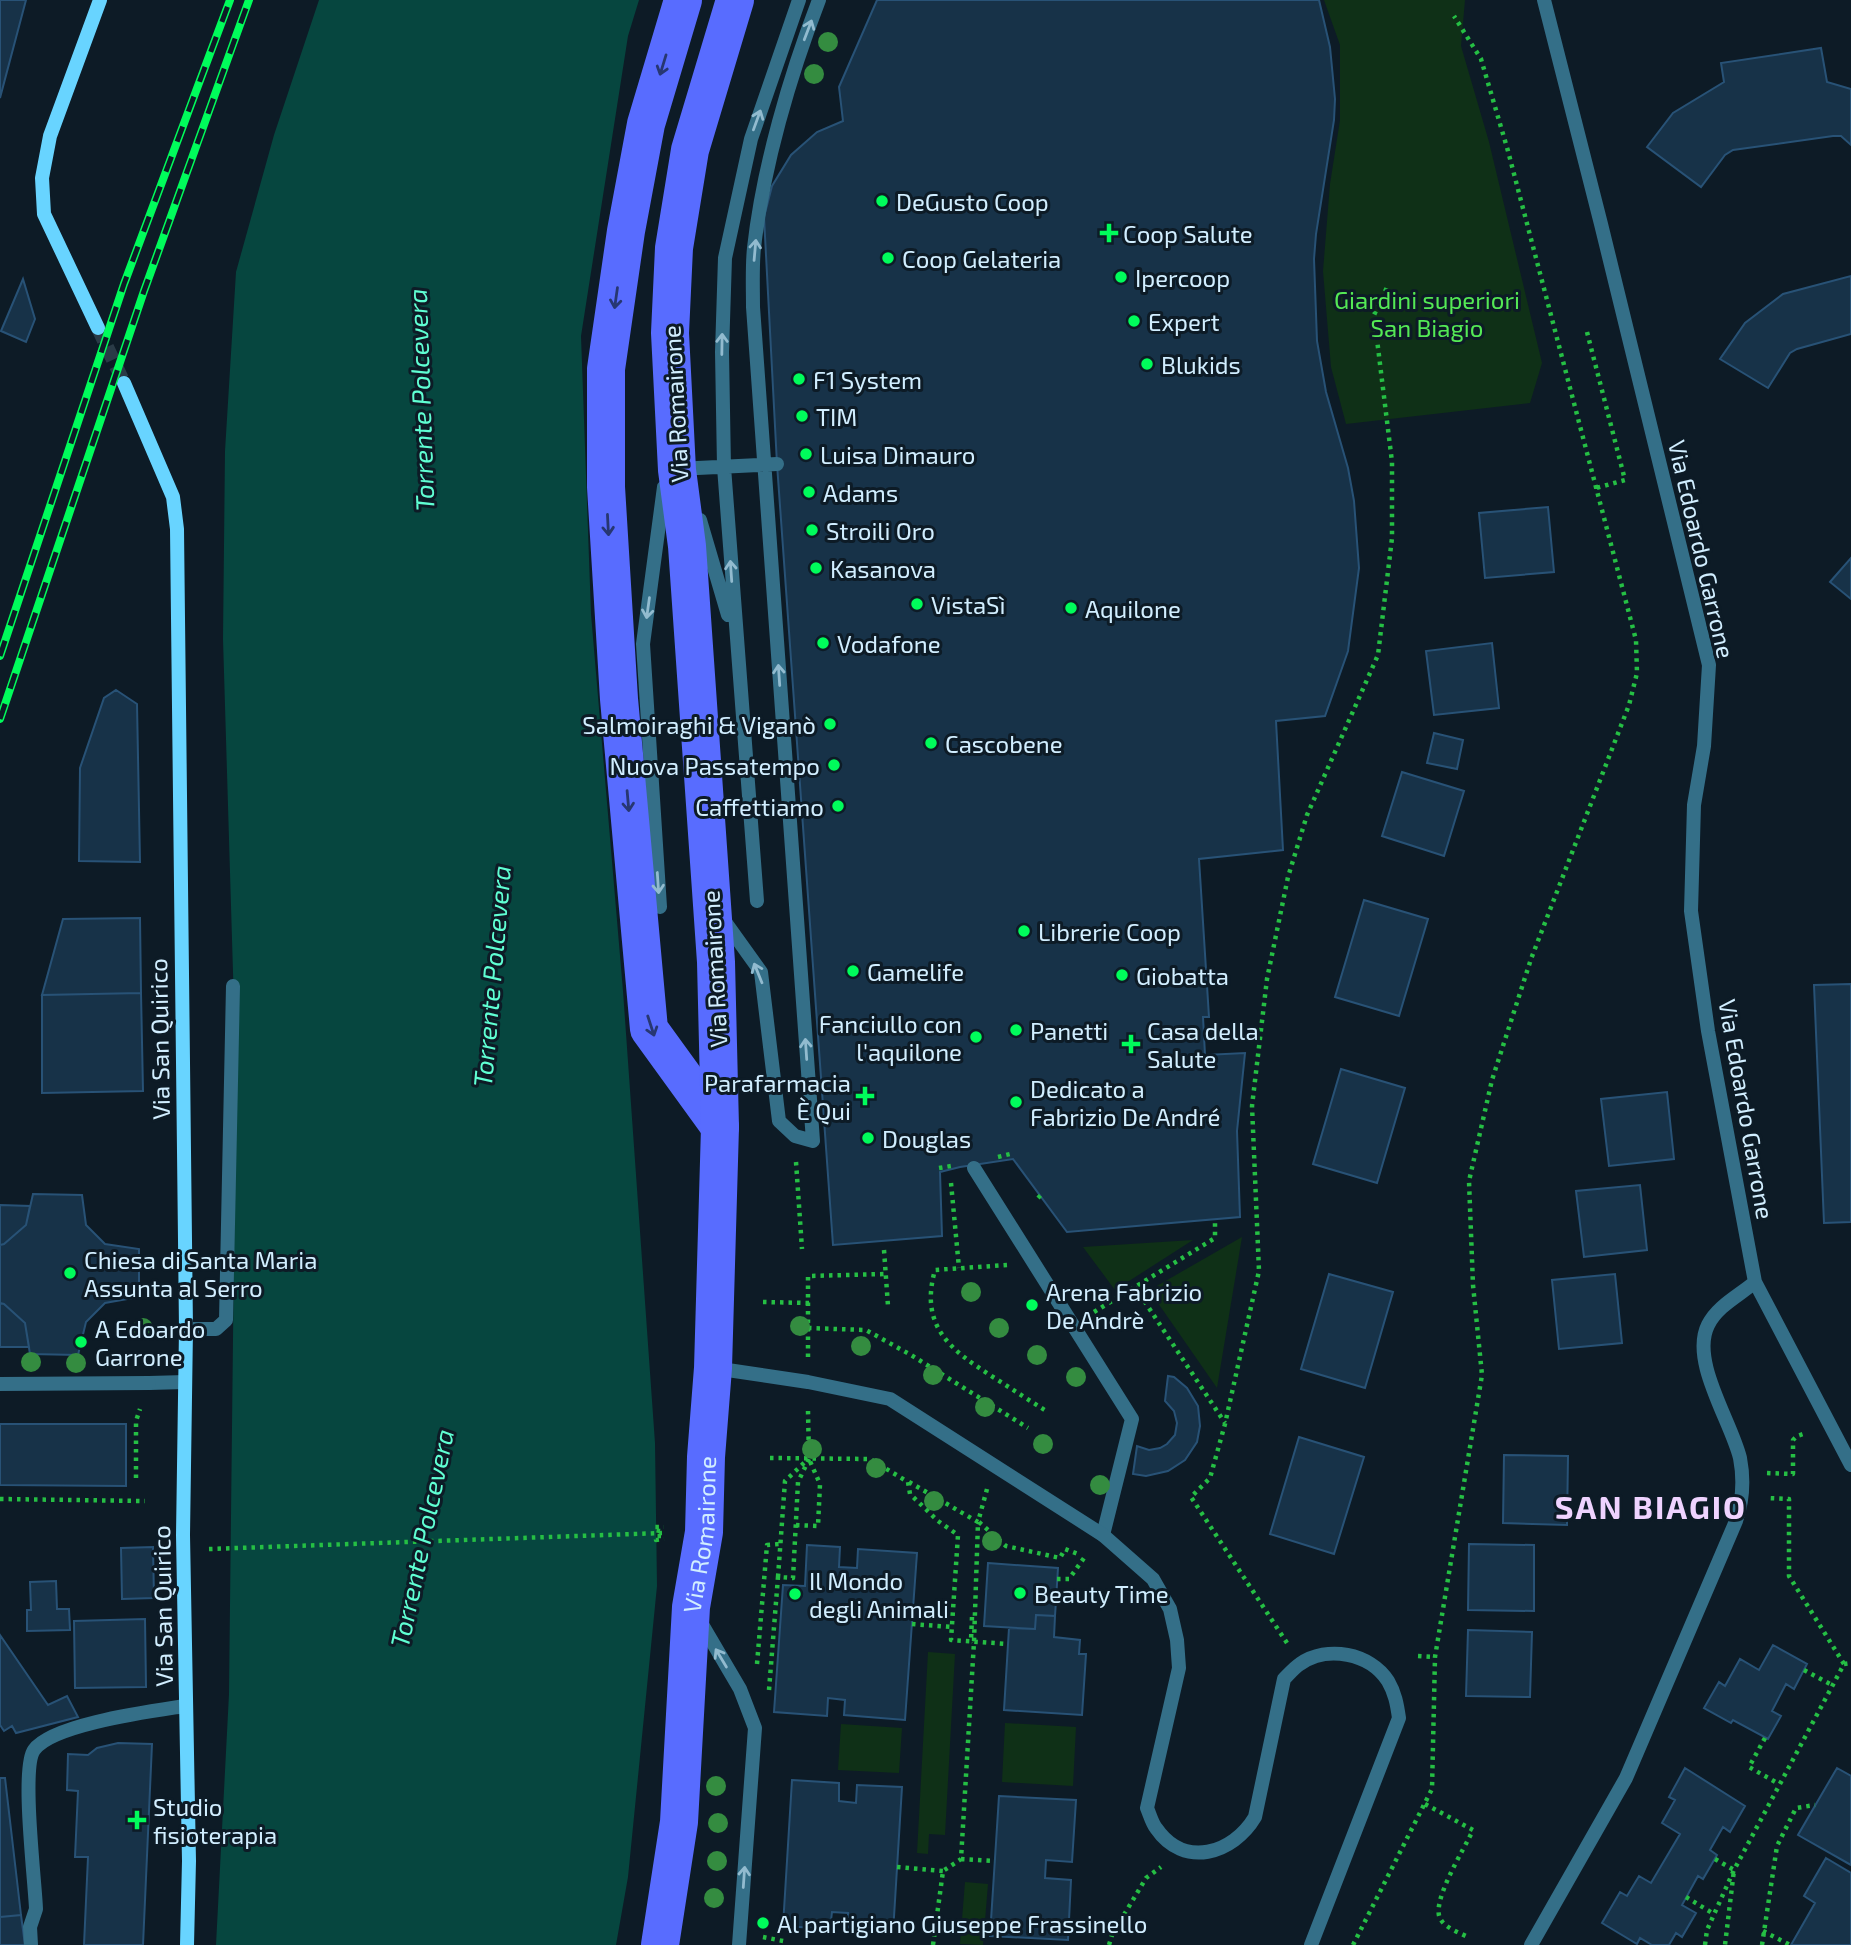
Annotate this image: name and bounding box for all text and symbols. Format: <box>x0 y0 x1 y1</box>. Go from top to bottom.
one-way arrow <box>802 19 815 41</box>
one-way arrow <box>656 54 669 76</box>
one-way arrow <box>752 110 764 132</box>
place label: DeGusto Coop <box>896 187 1049 216</box>
marker: DeGusto Coop <box>874 193 890 209</box>
place label: Coop Salute <box>1123 219 1253 248</box>
marker: Coop Salute <box>1101 225 1117 241</box>
one-way arrow <box>749 240 762 262</box>
place label: Coop Gelateria <box>902 244 1061 273</box>
marker: Coop Gelateria <box>880 250 896 266</box>
place label: Ipercoop <box>1135 263 1230 292</box>
marker: Ipercoop <box>1113 269 1129 285</box>
park label: Giardini superiori San Biagio <box>1334 285 1520 342</box>
one-way arrow <box>610 286 623 309</box>
water label: Torrente Polcevera <box>401 288 439 512</box>
place label: Expert <box>1148 307 1220 336</box>
marker: Expert <box>1126 313 1142 329</box>
street label: Via Romairone <box>656 325 694 483</box>
one-way arrow <box>716 333 729 356</box>
place label: Blukids <box>1161 350 1241 379</box>
marker: Blukids <box>1139 356 1155 372</box>
place label: F1 System <box>813 365 922 394</box>
marker: F1 System <box>791 371 807 387</box>
place label: TIM <box>816 402 857 431</box>
marker: TIM <box>794 408 810 424</box>
street label: Via Edoardo Garrone <box>1663 437 1741 661</box>
place label: Luisa Dimauro <box>820 440 975 469</box>
marker: Luisa Dimauro <box>798 446 814 462</box>
place label: Adams <box>823 478 898 507</box>
marker: Adams <box>801 484 817 500</box>
one-way arrow <box>602 513 615 536</box>
place label: Stroili Oro <box>826 516 935 545</box>
marker: Stroili Oro <box>804 522 820 538</box>
place label: Kasanova <box>830 554 936 583</box>
marker: Kasanova <box>808 560 824 576</box>
one-way arrow <box>724 561 737 583</box>
place label: VistaSì <box>931 590 1006 619</box>
place label: Aquilone <box>1085 594 1181 623</box>
marker: VistaSì <box>909 596 925 612</box>
one-way arrow <box>641 597 654 619</box>
marker: Aquilone <box>1063 600 1079 616</box>
place label: Vodafone <box>837 629 941 658</box>
marker: Vodafone <box>815 635 831 651</box>
one-way arrow <box>773 664 786 687</box>
place label: Salmoiraghi & Viganò <box>582 710 816 739</box>
marker: Salmoiraghi & Viganò <box>822 716 838 732</box>
place label: Cascobene <box>945 729 1063 758</box>
marker: Cascobene <box>923 735 939 751</box>
place label: Nuova Passatempo <box>609 751 820 780</box>
marker: Nuova Passatempo <box>826 757 842 773</box>
one-way arrow <box>622 789 635 812</box>
place label: Caffettiamo <box>695 792 824 821</box>
marker: Caffettiamo <box>830 798 846 814</box>
water label: Torrente Polcevera <box>466 864 516 1088</box>
one-way arrow <box>652 871 665 894</box>
street label: Via Romairone <box>695 890 733 1048</box>
place label: Librerie Coop <box>1038 917 1181 946</box>
marker: Librerie Coop <box>1016 923 1032 939</box>
place label: Gamelife <box>867 957 964 986</box>
street label: Via San Quirico <box>143 958 175 1120</box>
place label: Giobatta <box>1136 961 1229 990</box>
one-way arrow <box>751 963 764 984</box>
marker: Gamelife <box>845 963 861 979</box>
marker: Giobatta <box>1114 967 1130 983</box>
street label: Via Edoardo Garrone <box>1713 997 1781 1221</box>
place label: Fanciullo con l'aquilone <box>819 1009 962 1066</box>
one-way arrow <box>646 1015 659 1037</box>
place label: Panetti <box>1030 1016 1108 1045</box>
place label: Casa della Salute <box>1147 1016 1259 1073</box>
marker: Panetti <box>1008 1022 1024 1038</box>
marker: Fanciullo con l'aquilone <box>968 1029 984 1045</box>
marker: Casa della Salute <box>1121 1034 1141 1054</box>
one-way arrow <box>800 1038 813 1061</box>
place label: Parafarmacia È Qui <box>704 1068 851 1125</box>
place label: Dedicato a Fabrizio De André <box>1030 1074 1220 1131</box>
marker: Parafarmacia È Qui <box>857 1088 873 1104</box>
marker: Dedicato a Fabrizio De André <box>1008 1094 1024 1110</box>
place label: Douglas <box>882 1124 971 1153</box>
marker: Douglas <box>860 1130 876 1146</box>
place label: Chiesa di Santa Maria Assunta al Serro <box>84 1245 317 1302</box>
marker: Chiesa di Santa Maria Assunta al Serro <box>62 1265 78 1281</box>
place label: Arena Fabrizio De Andrè <box>1046 1277 1202 1334</box>
marker: Arena Fabrizio De Andrè <box>1024 1297 1040 1313</box>
place label: A Edoardo Garrone <box>95 1314 205 1371</box>
marker: A Edoardo Garrone <box>73 1334 89 1350</box>
water label: Torrente Polcevera <box>383 1426 459 1650</box>
street label: Via Romairone <box>676 1456 721 1615</box>
district label: SAN BIAGIO <box>1555 1487 1747 1525</box>
street label: Via San Quirico <box>146 1525 178 1687</box>
place label: Il Mondo degli Animali <box>809 1566 949 1623</box>
place label: Beauty Time <box>1034 1579 1169 1608</box>
marker: Beauty Time <box>1012 1585 1028 1601</box>
marker: Il Mondo degli Animali <box>787 1586 803 1602</box>
one-way arrow <box>714 1648 728 1668</box>
place label: Studio fisioterapia <box>153 1792 277 1849</box>
marker: Studio fisioterapia <box>127 1810 147 1830</box>
one-way arrow <box>738 1866 751 1889</box>
place label: Al partigiano Giuseppe Frassinello <box>777 1909 1147 1938</box>
marker: Al partigiano Giuseppe Frassinello <box>755 1915 771 1931</box>

